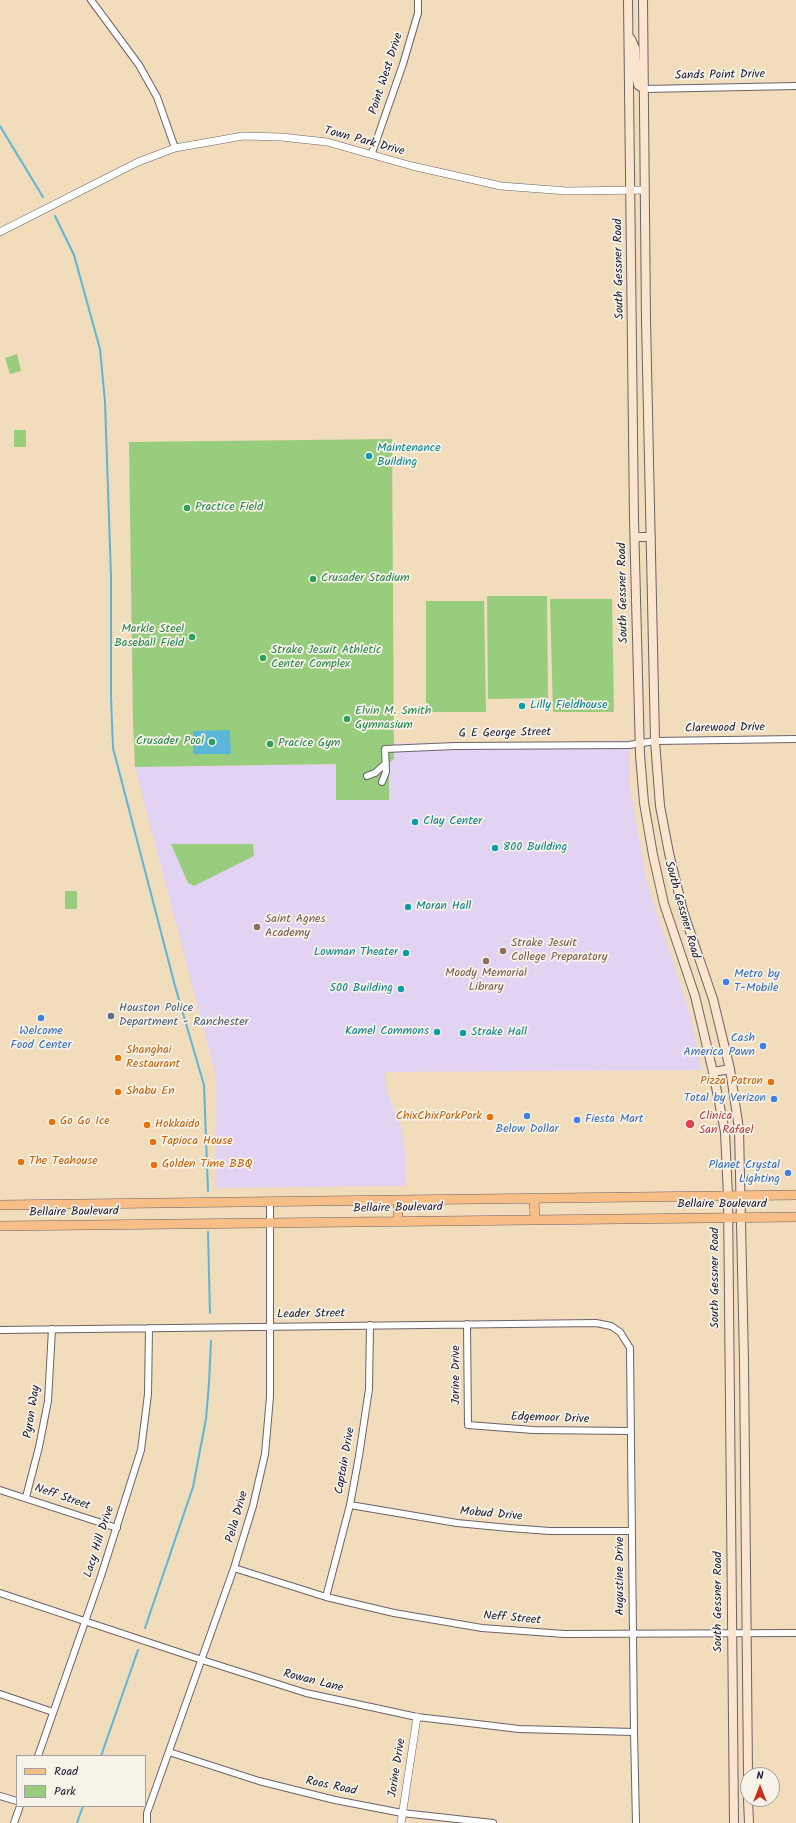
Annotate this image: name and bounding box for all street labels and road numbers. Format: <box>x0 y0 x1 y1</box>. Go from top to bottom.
street label: Point West Drive <box>367 31 407 117</box>
street label: Sands Point Drive <box>675 68 765 84</box>
street label: Town Park Drive <box>322 124 406 160</box>
street label: South Gessner Road <box>612 218 628 320</box>
street label: South Gessner Road <box>616 542 632 644</box>
street label: Clarewood Drive <box>685 721 765 737</box>
street label: G E George Street <box>459 726 551 742</box>
street label: South Gessner Road <box>660 859 702 961</box>
street label: Bellaire Boulevard <box>677 1198 767 1212</box>
street label: Bellaire Boulevard <box>353 1201 443 1217</box>
street label: Bellaire Boulevard <box>29 1205 119 1221</box>
street label: South Gessner Road <box>709 1227 723 1329</box>
street label: Leader Street <box>277 1307 345 1323</box>
street label: Jorine Drive <box>450 1345 464 1405</box>
street label: Pyron Way <box>22 1385 44 1439</box>
street label: Edgemoor Drive <box>511 1410 589 1428</box>
street label: Captain Drive <box>333 1426 359 1496</box>
street label: Neff Street <box>32 1482 92 1514</box>
street label: Pella Drive <box>224 1489 252 1545</box>
street label: Lacy Hill Drive <box>82 1504 118 1580</box>
street label: Mobud Drive <box>459 1505 523 1525</box>
street label: Augustine Drive <box>614 1537 628 1615</box>
street label: South Gessner Road <box>712 1551 726 1653</box>
street label: Neff Street <box>483 1609 541 1629</box>
street label: Rowan Lane <box>282 1668 344 1696</box>
street label: Jorine Drive <box>386 1737 410 1799</box>
street label: Roos Road <box>304 1775 358 1799</box>

